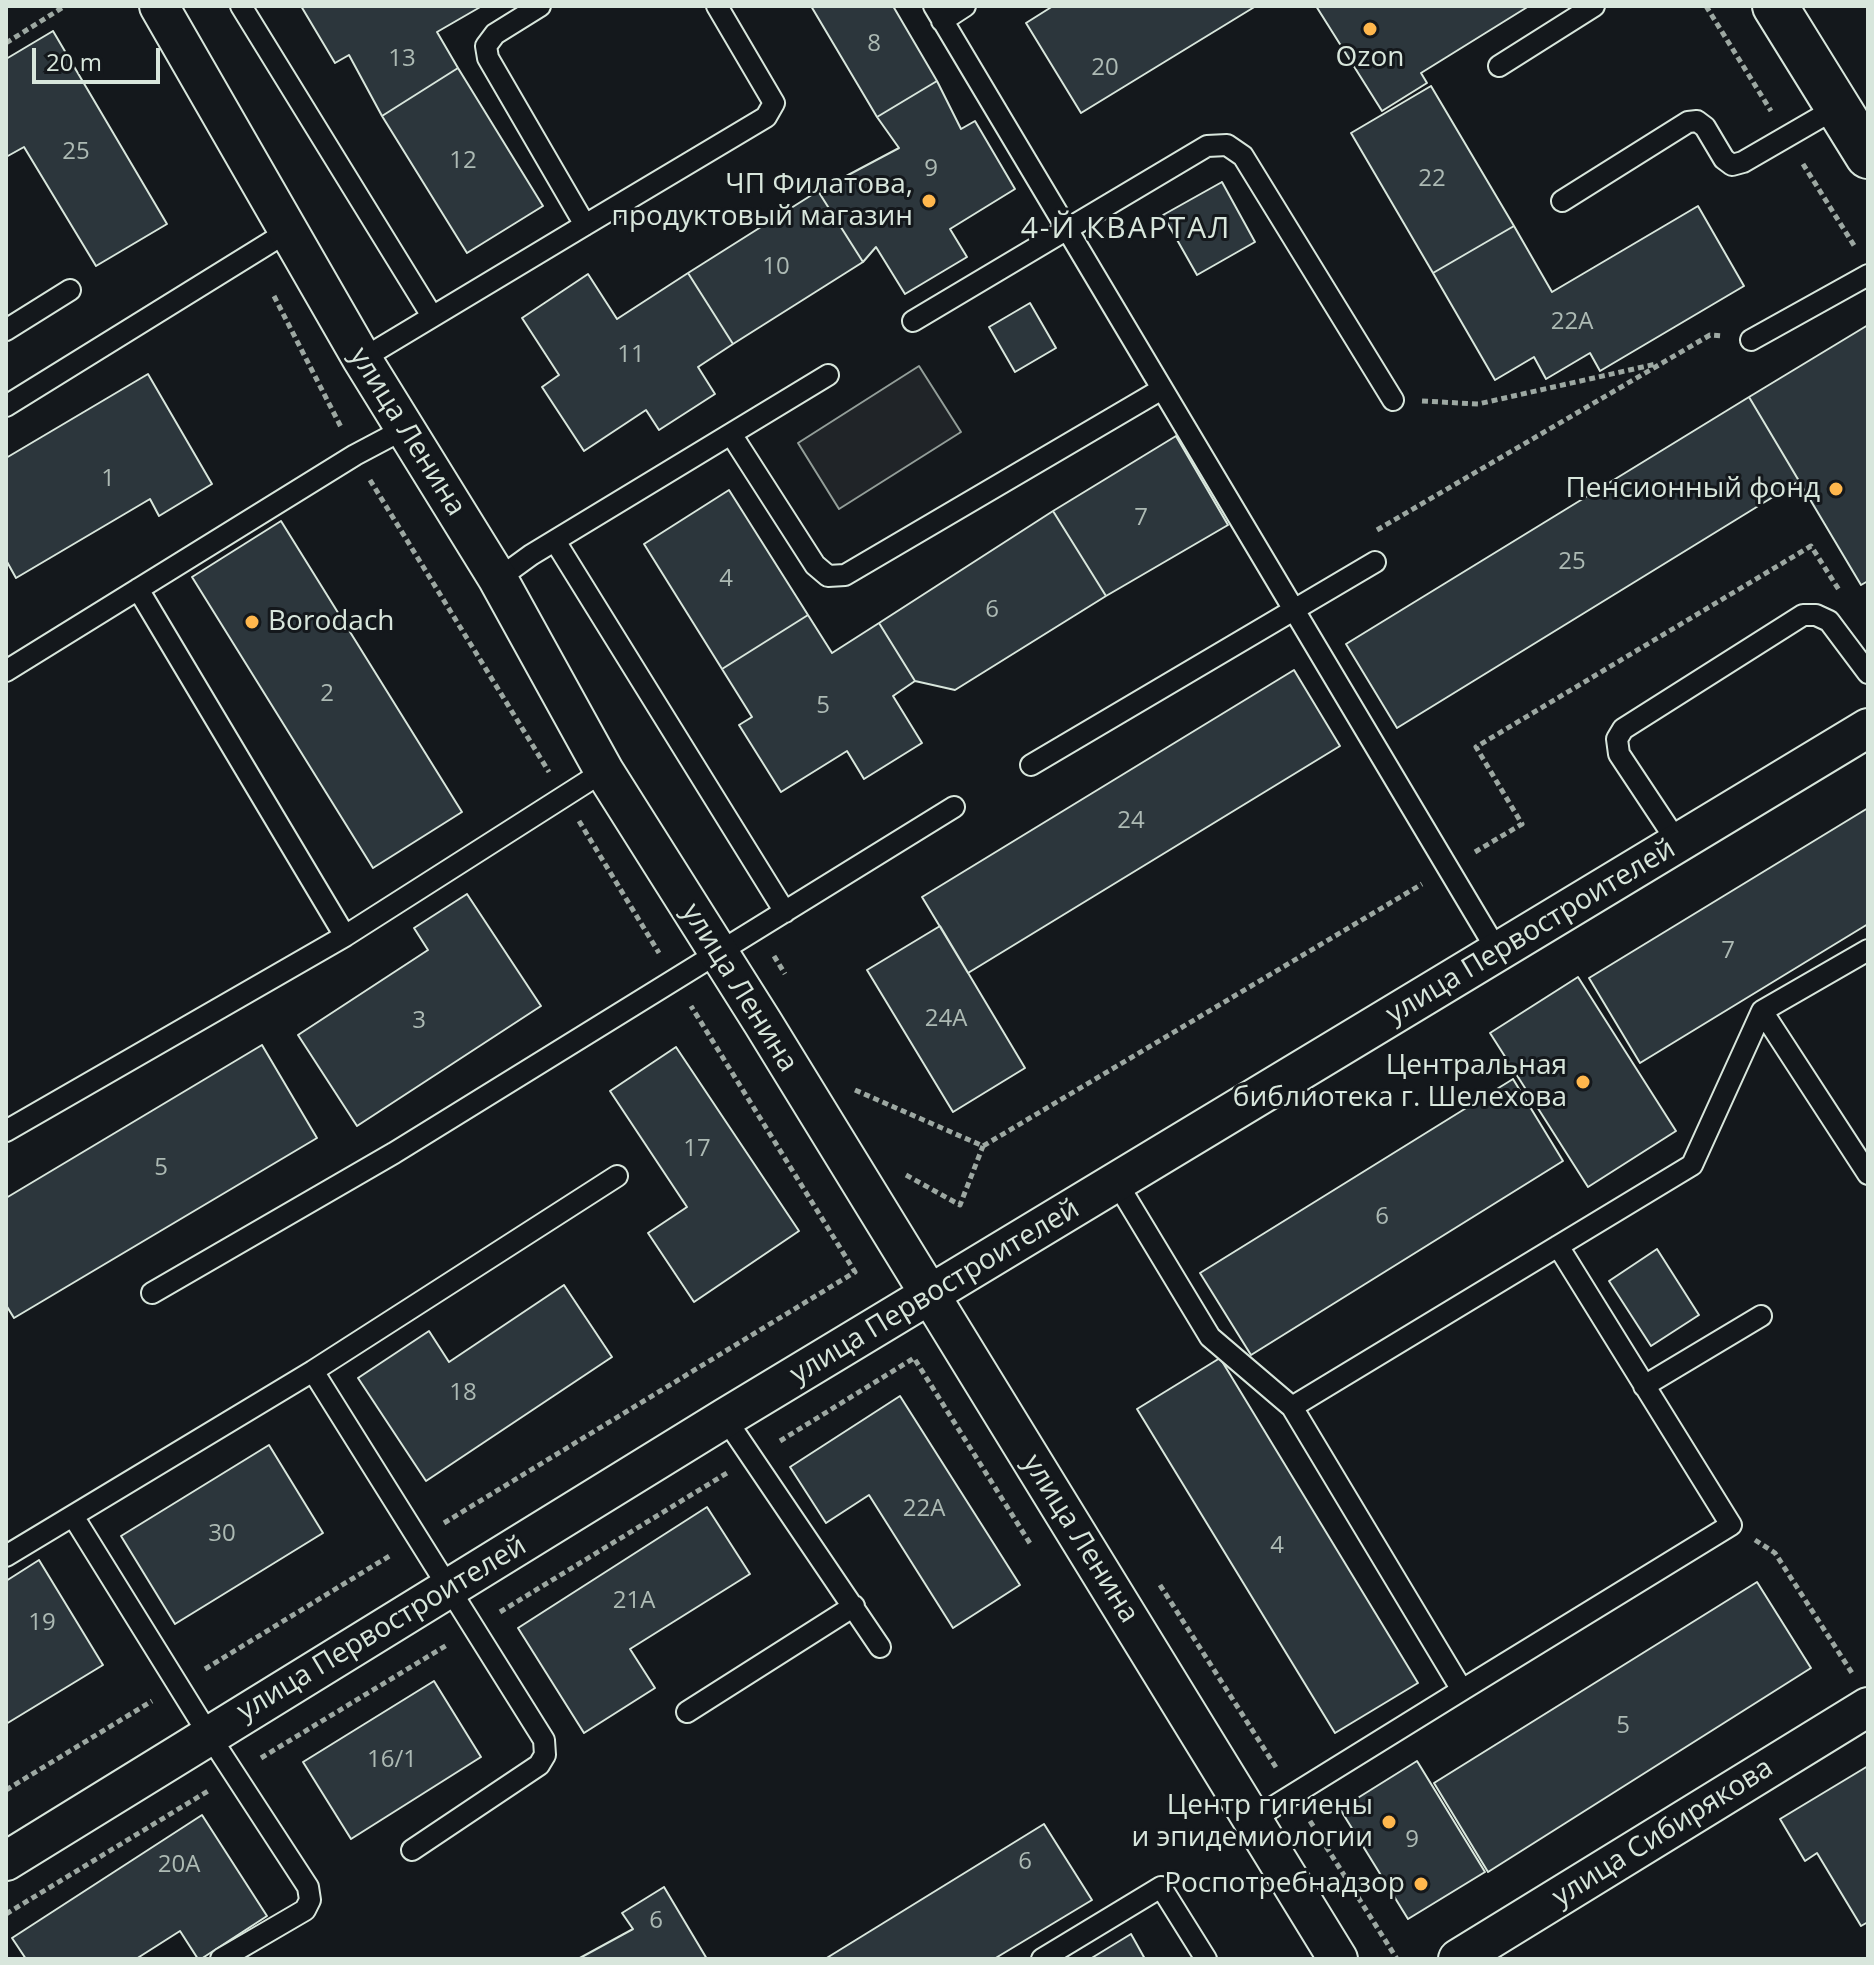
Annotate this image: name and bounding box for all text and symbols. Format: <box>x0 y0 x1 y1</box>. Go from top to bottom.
marker: Ozon <box>1361 20 1379 38</box>
house number: 8 <box>867 30 881 58</box>
scale bar <box>36 32 164 82</box>
place label: Ozon <box>1336 41 1404 75</box>
text: 20 m <box>46 45 102 78</box>
house number: 13 <box>388 45 416 73</box>
house number: 20 <box>1091 54 1119 82</box>
house number: 25 <box>62 138 90 166</box>
house number: 12 <box>449 147 477 175</box>
house number: 9 <box>924 155 938 183</box>
house number: 22 <box>1418 165 1446 193</box>
place label: ЧП Филатова, продуктовый магазин <box>612 168 913 234</box>
marker: ЧП Филатова, продуктовый магазин <box>920 192 938 210</box>
district label: 4-Й КВАРТАЛ <box>1021 211 1231 247</box>
house number: 10 <box>762 253 790 281</box>
house number: 22А <box>1551 308 1593 336</box>
house number: 11 <box>617 341 645 369</box>
street label: улица Ленина <box>342 342 472 522</box>
house number: 1 <box>101 465 115 493</box>
place label: Пенсионный фонд <box>1565 472 1820 506</box>
marker: Пенсионный фонд <box>1827 480 1845 498</box>
house number: 7 <box>1134 504 1148 532</box>
house number: 25 <box>1558 548 1586 576</box>
house number: 4 <box>719 565 733 593</box>
house number: 6 <box>985 596 999 624</box>
place label: Borodach <box>268 605 394 639</box>
marker: Borodach <box>243 613 261 631</box>
house number: 2 <box>320 680 334 708</box>
house number: 5 <box>816 692 830 720</box>
house number: 24 <box>1117 807 1145 835</box>
street label: улица Первостроителей <box>1380 832 1682 1032</box>
street label: улица Ленина <box>674 898 804 1078</box>
house number: 7 <box>1721 937 1735 965</box>
house number: 24А <box>925 1005 967 1033</box>
house number: 3 <box>412 1007 426 1035</box>
place label: Центральная библиотека г. Шелехова <box>1233 1049 1567 1115</box>
marker: Центральная библиотека г. Шелехова <box>1574 1073 1592 1091</box>
house number: 17 <box>683 1135 711 1163</box>
house number: 5 <box>154 1154 168 1182</box>
street label: улица Первостроителей <box>784 1192 1086 1392</box>
house number: 6 <box>1375 1203 1389 1231</box>
house number: 18 <box>449 1379 477 1407</box>
street label: улица Ленина <box>1015 1449 1145 1629</box>
house number: 22А <box>903 1495 945 1523</box>
house number: 30 <box>208 1520 236 1548</box>
street label: улица Первостроителей <box>231 1529 533 1729</box>
house number: 4 <box>1270 1532 1284 1560</box>
house number: 21А <box>613 1587 655 1615</box>
house number: 19 <box>28 1609 56 1637</box>
house number: 5 <box>1616 1712 1630 1740</box>
house number: 16/1 <box>367 1746 417 1774</box>
street label: улица Сибирякова <box>1547 1752 1779 1914</box>
place label: Центр гигиены и эпидемиологии <box>1131 1789 1373 1855</box>
marker: Центр гигиены и эпидемиологии <box>1380 1813 1398 1831</box>
house number: 9 <box>1405 1826 1419 1854</box>
house number: 6 <box>1018 1848 1032 1876</box>
house number: 20А <box>158 1851 200 1879</box>
place label: Роспотребнадзор <box>1164 1867 1405 1901</box>
marker: Роспотребнадзор <box>1412 1875 1430 1893</box>
house number: 6 <box>649 1907 663 1935</box>

